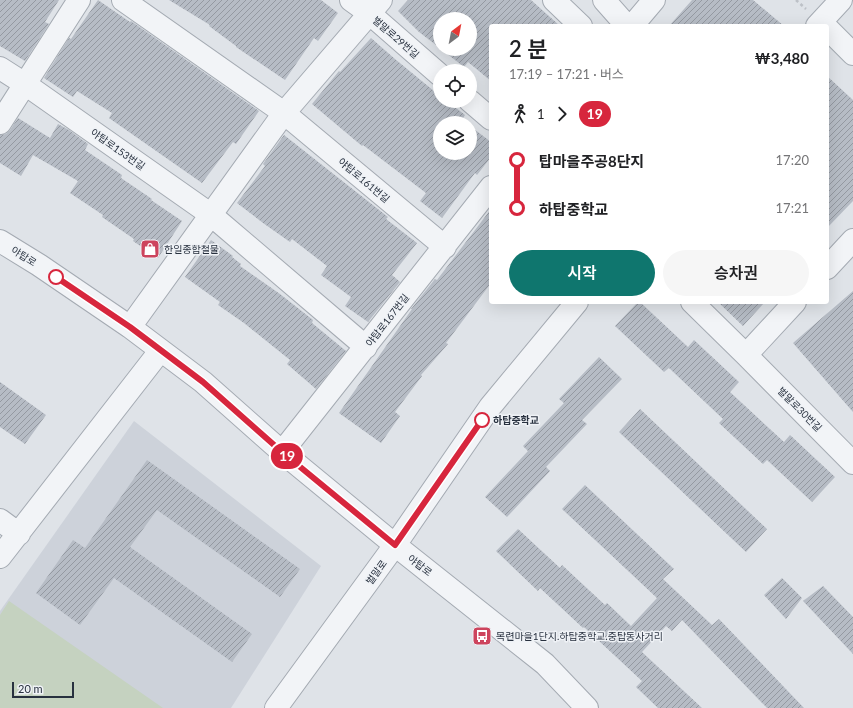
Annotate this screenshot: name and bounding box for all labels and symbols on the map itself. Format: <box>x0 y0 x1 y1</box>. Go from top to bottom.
north arrow <box>433 12 477 56</box>
street label: 벌말로29번길 <box>370 14 422 60</box>
street label: 야탑로153번길 <box>89 126 147 172</box>
street label: 야탑로161번길 <box>336 155 392 205</box>
shop icon: 한일종합철물 <box>139 238 161 260</box>
place label: 한일종합철물 <box>164 243 219 255</box>
street label: 야탑로 <box>9 244 39 268</box>
unlabelled marker <box>48 269 64 285</box>
street label: 야탑로167번길 <box>363 291 411 349</box>
street label: 벌말로30번길 <box>775 384 825 434</box>
marker: 하탑중학교 <box>474 412 490 428</box>
place label: 하탑중학교 <box>493 414 539 426</box>
line badge: 19 <box>269 443 305 469</box>
street label: 야탑로 <box>405 552 435 578</box>
street label: 벌말로 <box>363 557 389 587</box>
bus stop icon: 목련마을1단지.하탑중학교.중탑동사거리 <box>471 625 493 647</box>
place label: 목련마을1단지.하탑중학교.중탑동사거리 <box>496 630 663 642</box>
scale bar <box>12 680 74 699</box>

